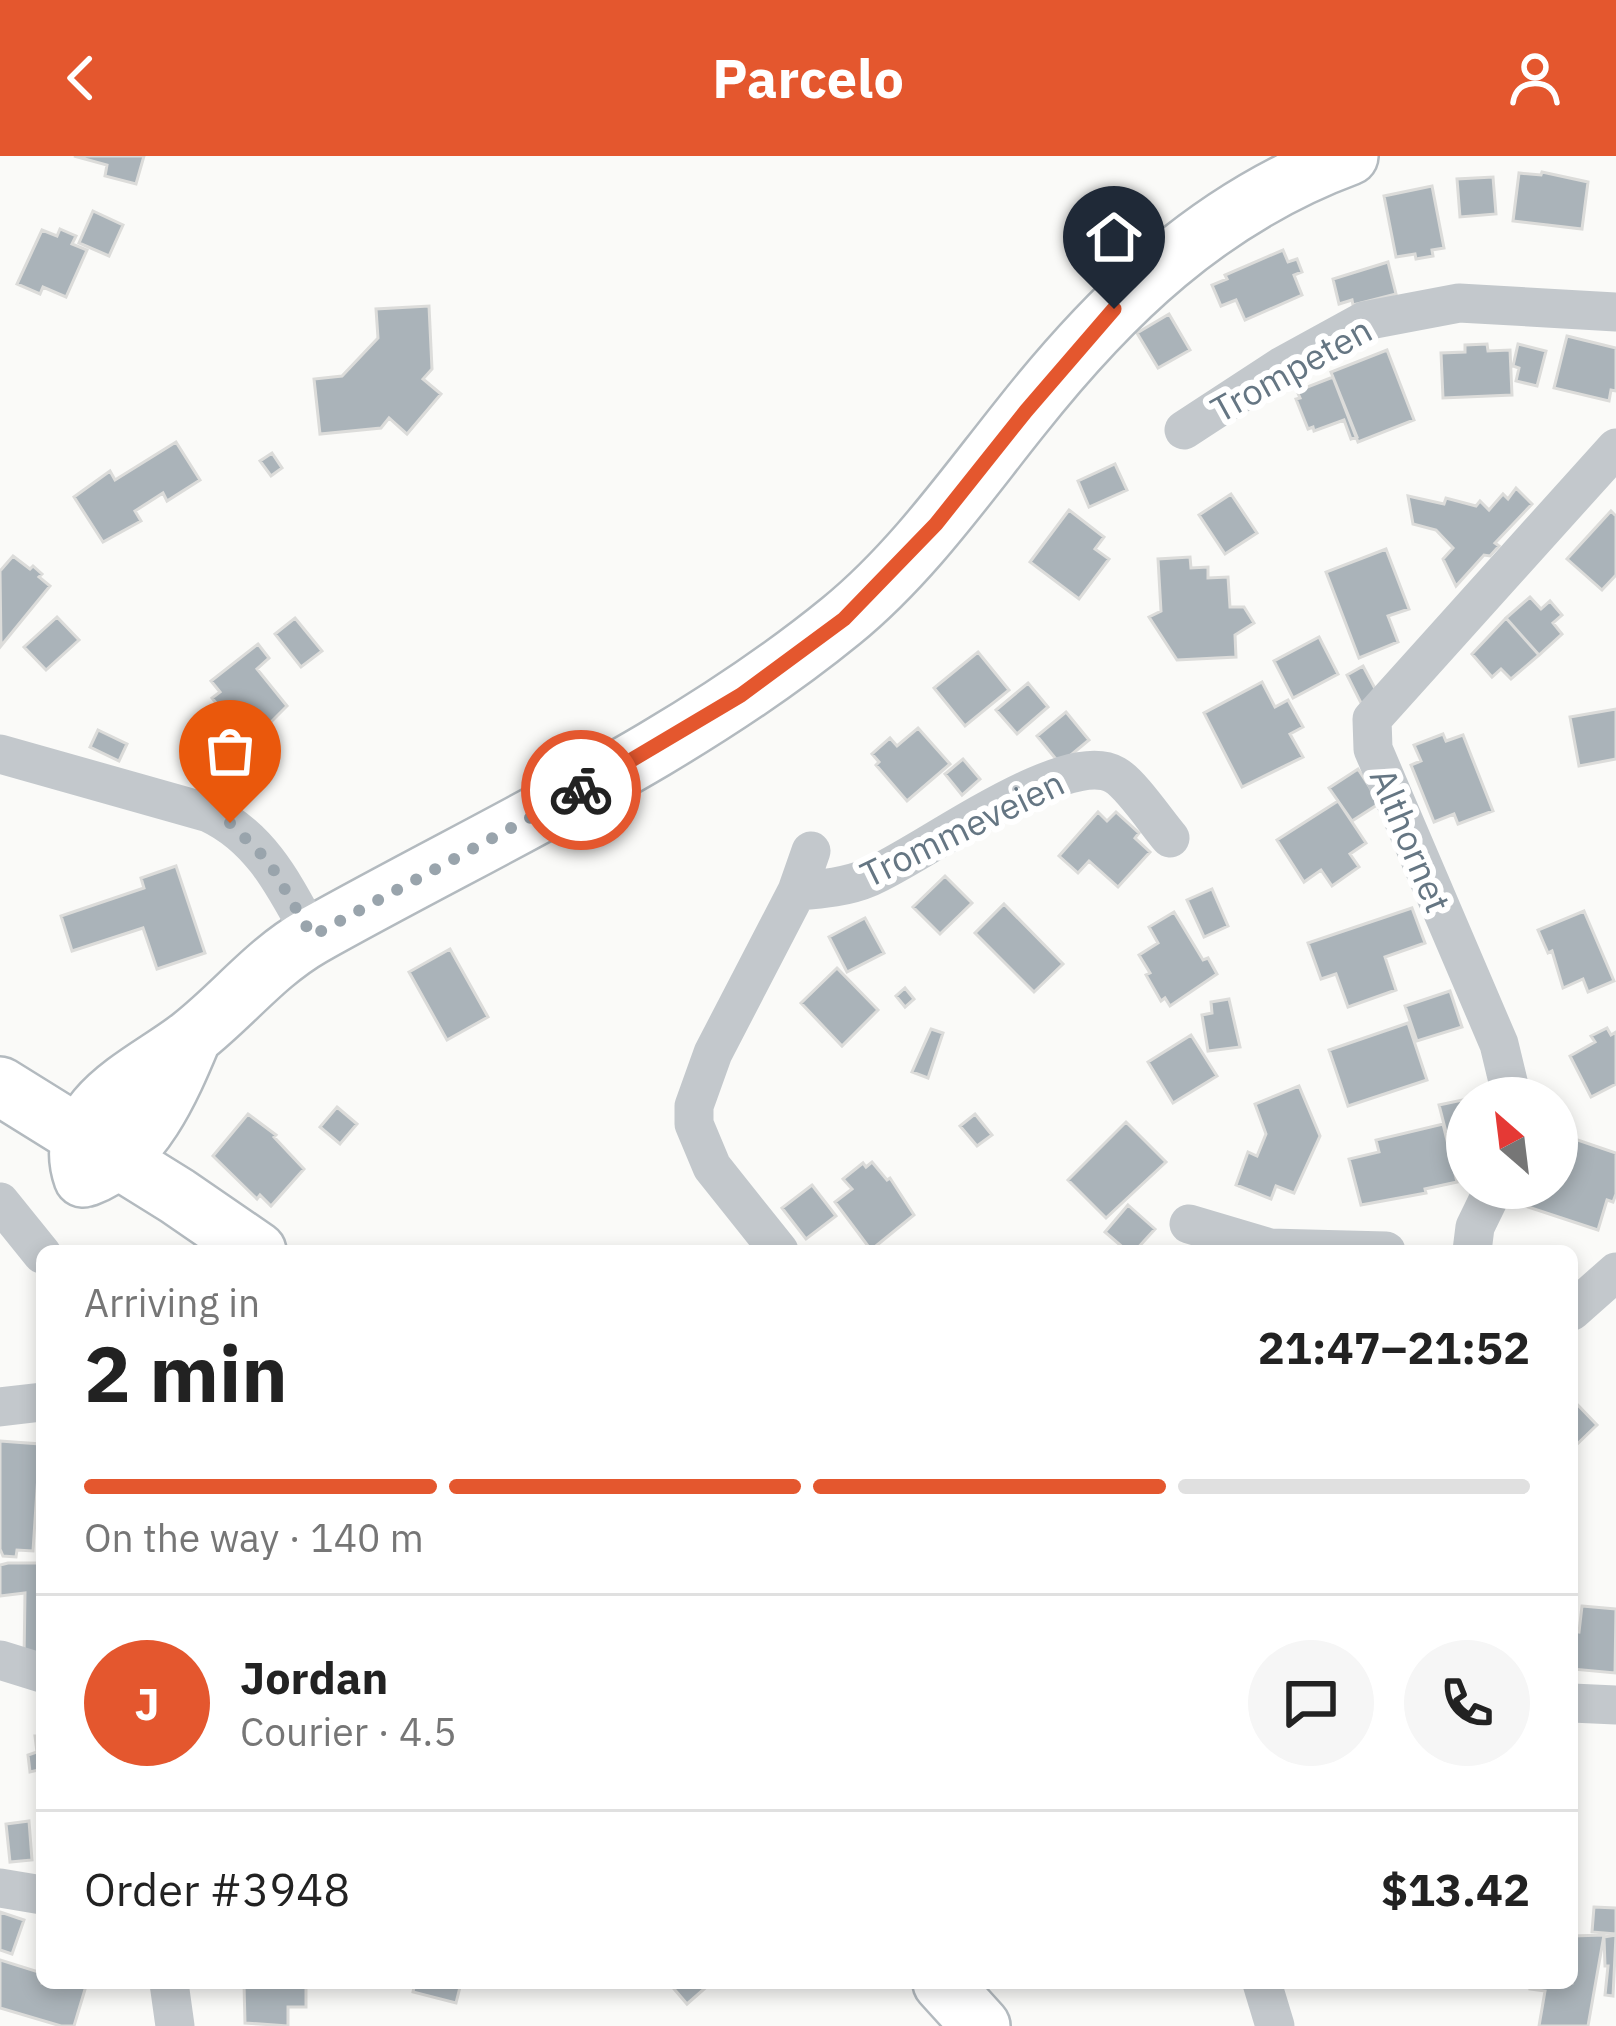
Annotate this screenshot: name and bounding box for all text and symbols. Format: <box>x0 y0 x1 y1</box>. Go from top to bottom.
text: Parcelo <box>712 43 904 113</box>
icon: back <box>48 45 114 111</box>
icon: person <box>1502 45 1568 111</box>
pin <box>1063 186 1165 309</box>
icon: home <box>1081 204 1147 270</box>
street label: Trompeten <box>1202 306 1380 432</box>
pin <box>179 700 281 823</box>
icon: bag <box>197 718 263 784</box>
courier <box>521 730 641 850</box>
icon: bike <box>548 757 614 823</box>
street label: Trommeveien <box>852 758 1072 898</box>
street label: Althornet <box>1360 761 1462 919</box>
north arrow <box>1446 1077 1578 1209</box>
map controls <box>1446 1077 1578 1209</box>
text: Arriving in <box>84 1277 260 1328</box>
text: 21:47–21:52 <box>1258 1318 1530 1376</box>
text: 2 min <box>84 1322 288 1423</box>
text: On the way · 140 m <box>84 1512 424 1563</box>
button: chat <box>1248 1640 1374 1766</box>
button: phone <box>1404 1640 1530 1766</box>
text: Jordan <box>240 1648 388 1706</box>
text: J <box>134 1674 160 1732</box>
text: Courier · 4.5 <box>240 1706 457 1757</box>
text: Order #3948 <box>84 1860 350 1918</box>
text: $13.42 <box>1381 1860 1530 1918</box>

